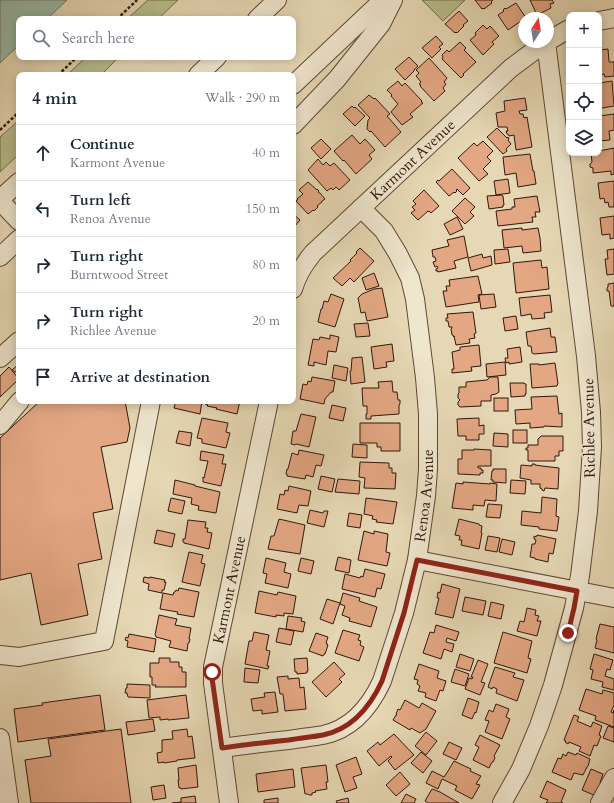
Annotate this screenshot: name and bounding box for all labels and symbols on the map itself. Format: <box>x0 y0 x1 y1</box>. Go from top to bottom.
north arrow <box>518 12 554 48</box>
street label: Karmont Avenue <box>366 115 460 205</box>
street label: Richlee Avenue <box>578 378 600 478</box>
street label: Renoa Avenue <box>410 449 438 543</box>
street label: Karmont Avenue <box>208 534 250 646</box>
route end <box>559 624 577 642</box>
route start <box>203 663 221 681</box>

